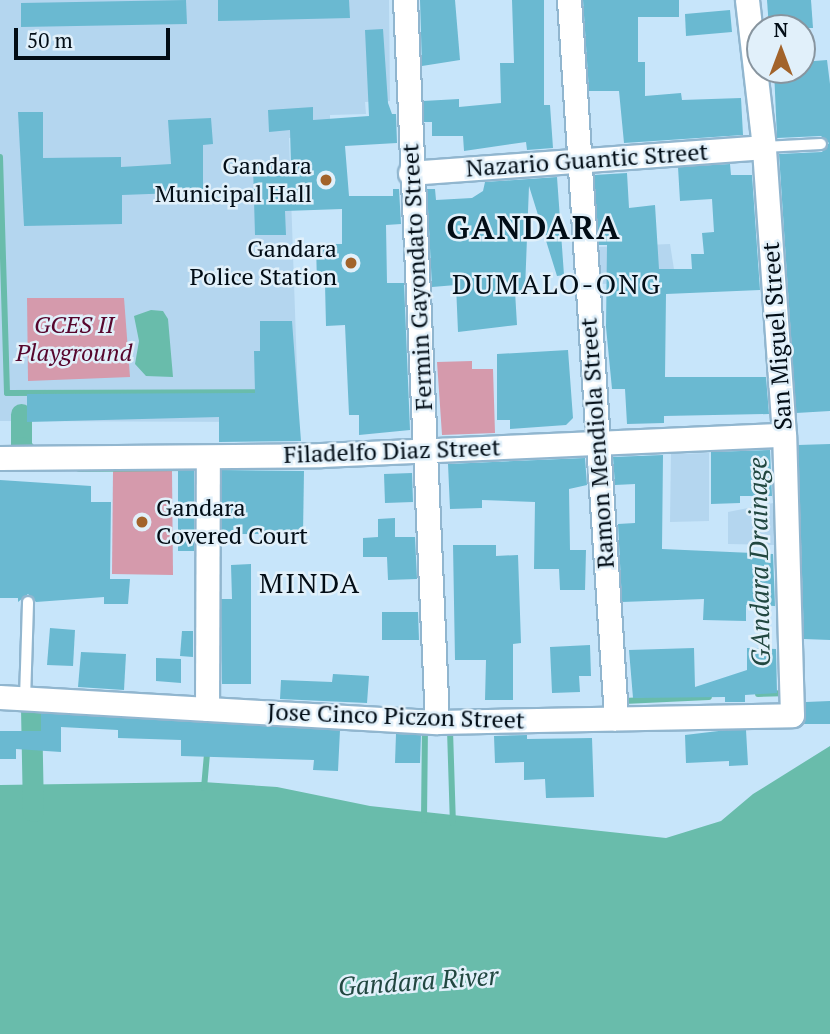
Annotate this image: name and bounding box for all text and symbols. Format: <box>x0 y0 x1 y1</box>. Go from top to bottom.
scale bar <box>18 14 173 58</box>
north arrow <box>746 14 816 84</box>
text: N <box>774 17 788 42</box>
text: 50 m <box>27 26 73 54</box>
street label: Nazario Guantic Street <box>465 137 709 183</box>
street label: Fermin Gayondato Street <box>396 143 438 411</box>
place label: Gandara Municipal Hall <box>155 152 312 208</box>
marker: Gandara Municipal Hall <box>318 172 334 188</box>
district label: GANDARA <box>447 208 621 246</box>
place label: Gandara Police Station <box>189 235 337 291</box>
street label: San Miguel Street <box>756 241 798 431</box>
marker: Gandara Police Station <box>343 255 359 271</box>
district label: DUMALO-ONG <box>453 267 661 301</box>
park label: GCES II Playground <box>16 311 132 367</box>
street label: Ramon Mendiola Street <box>574 316 620 570</box>
street label: Filadelfo Diaz Street <box>283 433 501 469</box>
water label: GAndara Drainage <box>742 457 776 667</box>
place label: Gandara Covered Court <box>156 494 308 550</box>
marker: Gandara Covered Court <box>134 514 150 530</box>
district label: MINDA <box>260 566 360 600</box>
street label: Jose Cinco Piczon Street <box>267 697 525 735</box>
water label: Gandara River <box>337 960 499 1002</box>

